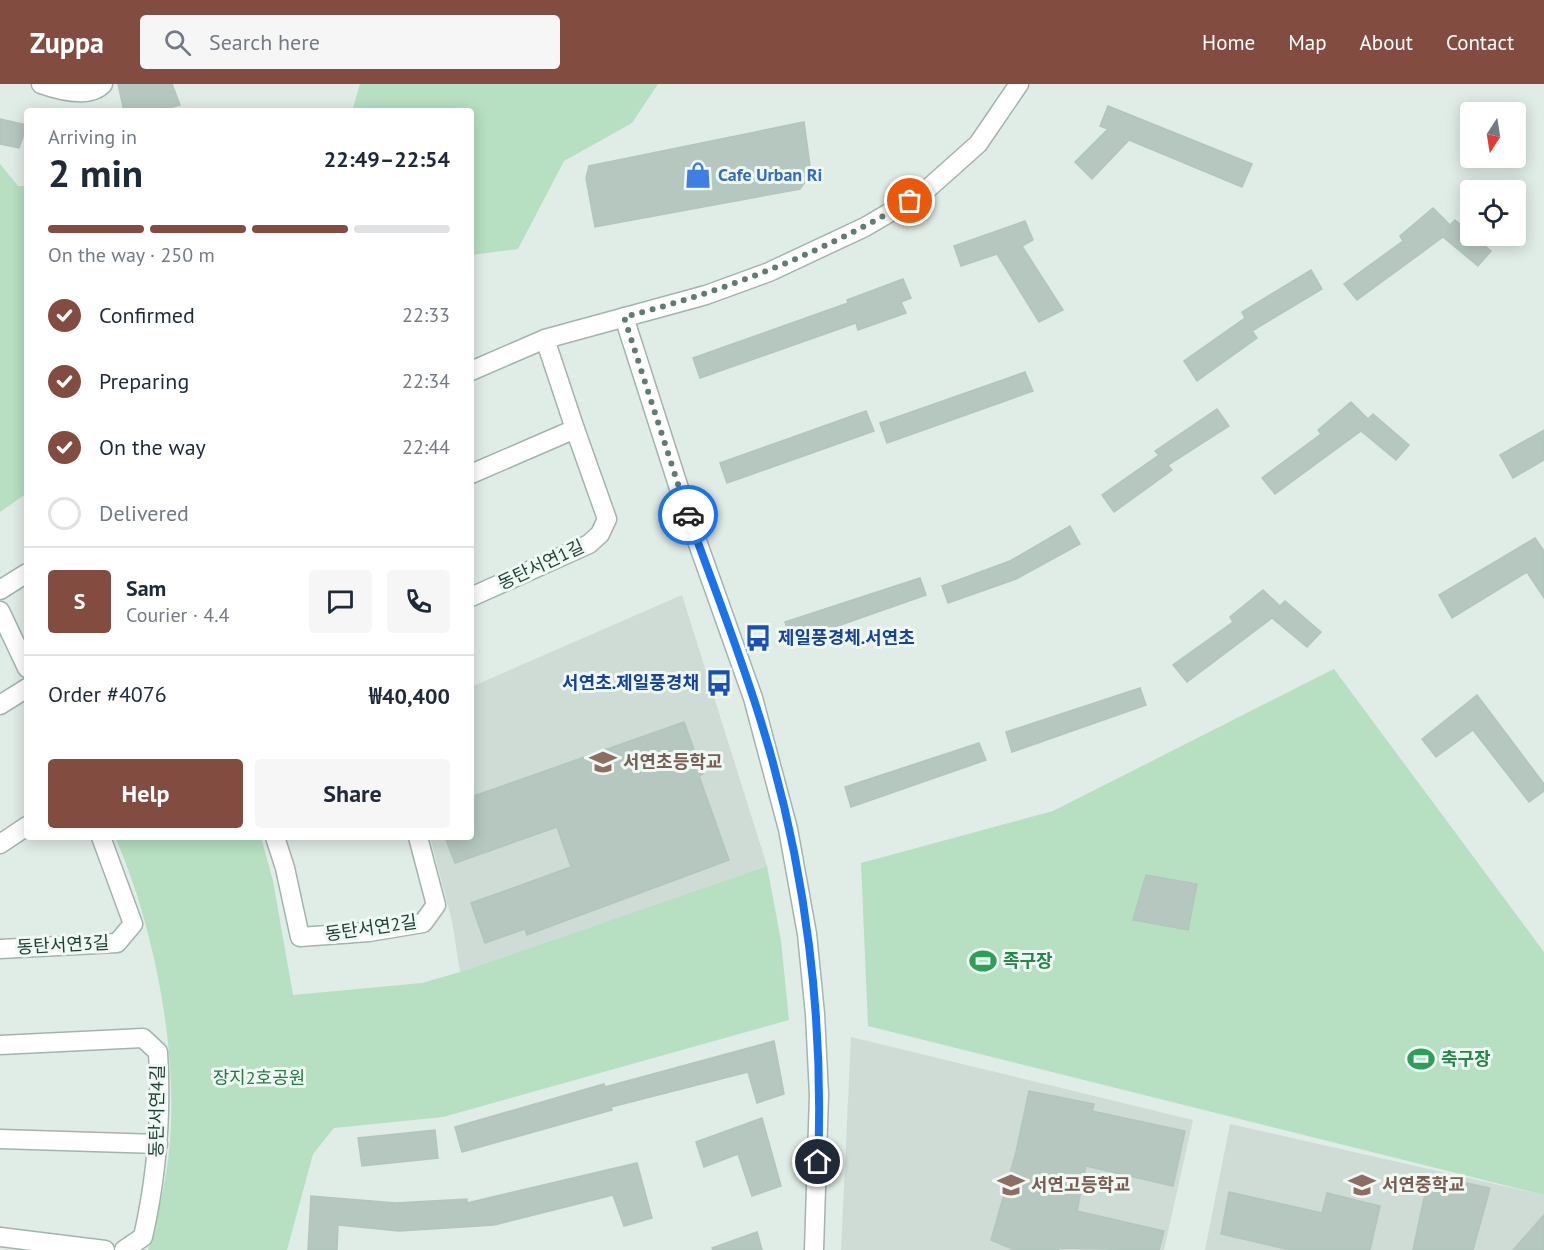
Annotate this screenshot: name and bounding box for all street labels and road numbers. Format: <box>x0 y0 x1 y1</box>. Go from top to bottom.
street label: 동탄서연1길 <box>494 535 588 595</box>
street label: 동탄서연2길 <box>323 910 418 945</box>
street label: 동탄서연3길 <box>16 931 110 958</box>
street label: 동탄서연4길 <box>144 1064 169 1157</box>

